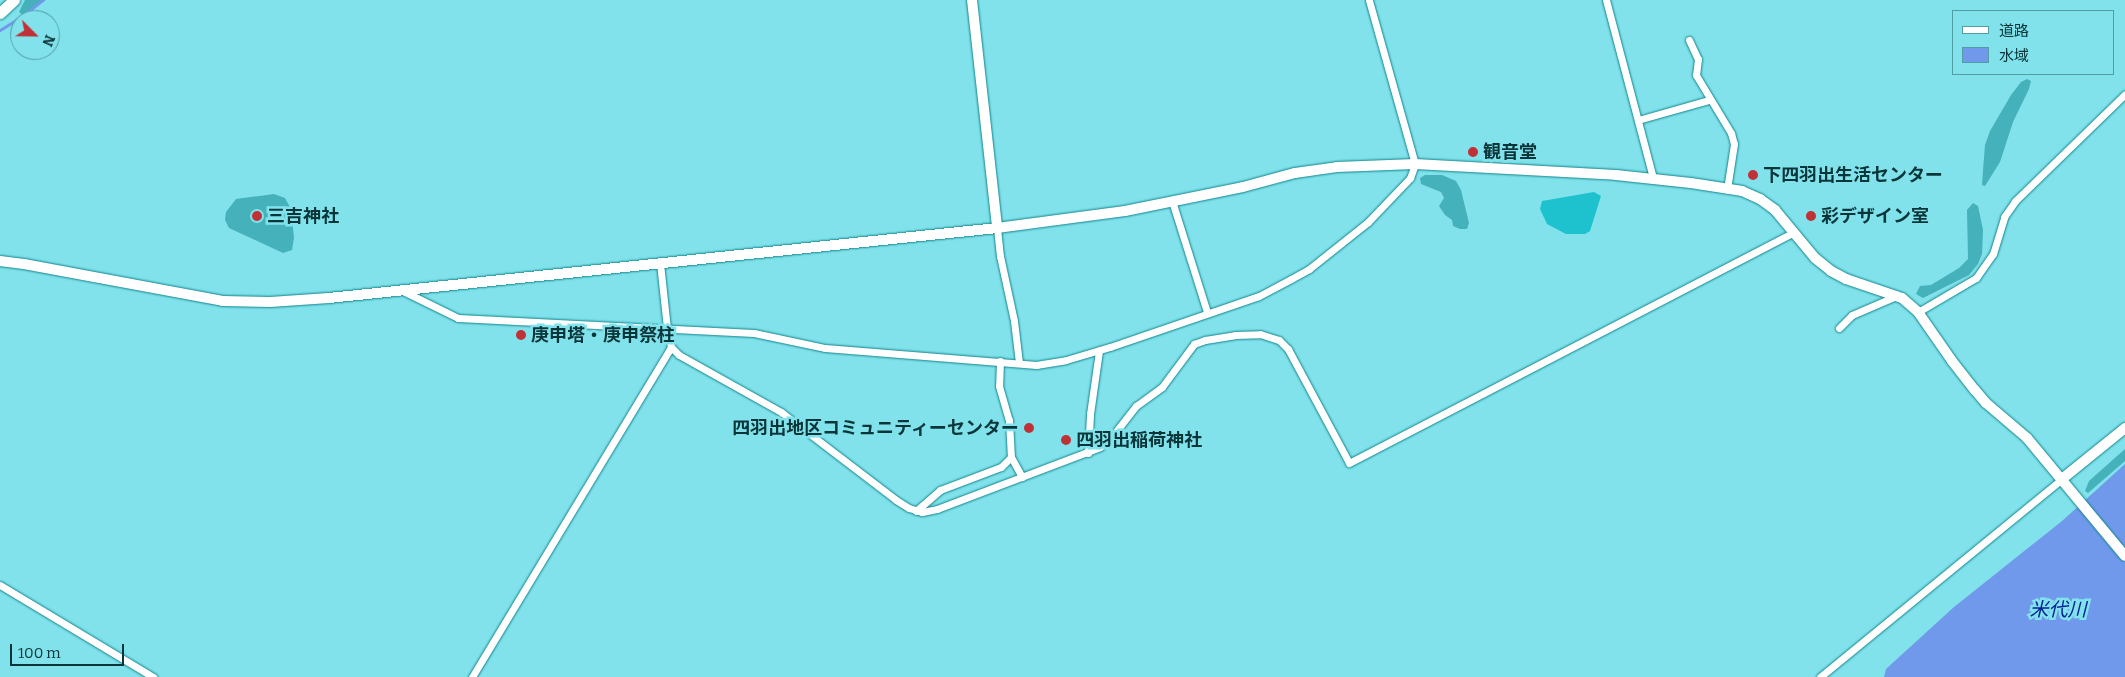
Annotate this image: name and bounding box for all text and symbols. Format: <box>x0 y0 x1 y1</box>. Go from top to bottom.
north arrow <box>10 10 60 60</box>
legend <box>1952 10 2115 75</box>
text: 道路 <box>1999 22 2029 40</box>
text: N <box>38 32 58 49</box>
text: 水域 <box>1999 47 2029 65</box>
place label: 観音堂 <box>1483 141 1537 163</box>
marker: 観音堂 <box>1467 146 1479 158</box>
place label: 下四羽出生活センター <box>1763 164 1943 186</box>
marker: 下四羽出生活センター <box>1747 169 1759 181</box>
place label: 三吉神社 <box>267 205 339 227</box>
place label: 彩デザイン室 <box>1821 205 1929 227</box>
marker: 三吉神社 <box>251 210 263 222</box>
marker: 彩デザイン室 <box>1805 210 1817 222</box>
place label: 庚申塔・庚申祭柱 <box>531 324 675 346</box>
marker: 庚申塔・庚申祭柱 <box>515 329 527 341</box>
place label: 四羽出地区コミュニティーセンター <box>731 417 1019 439</box>
marker: 四羽出地区コミュニティーセンター <box>1023 422 1035 434</box>
place label: 四羽出稲荷神社 <box>1076 429 1202 451</box>
marker: 四羽出稲荷神社 <box>1060 434 1072 446</box>
water label: 米代川 <box>2030 599 2086 621</box>
scale bar <box>12 634 126 666</box>
text: 100 m <box>18 644 61 662</box>

